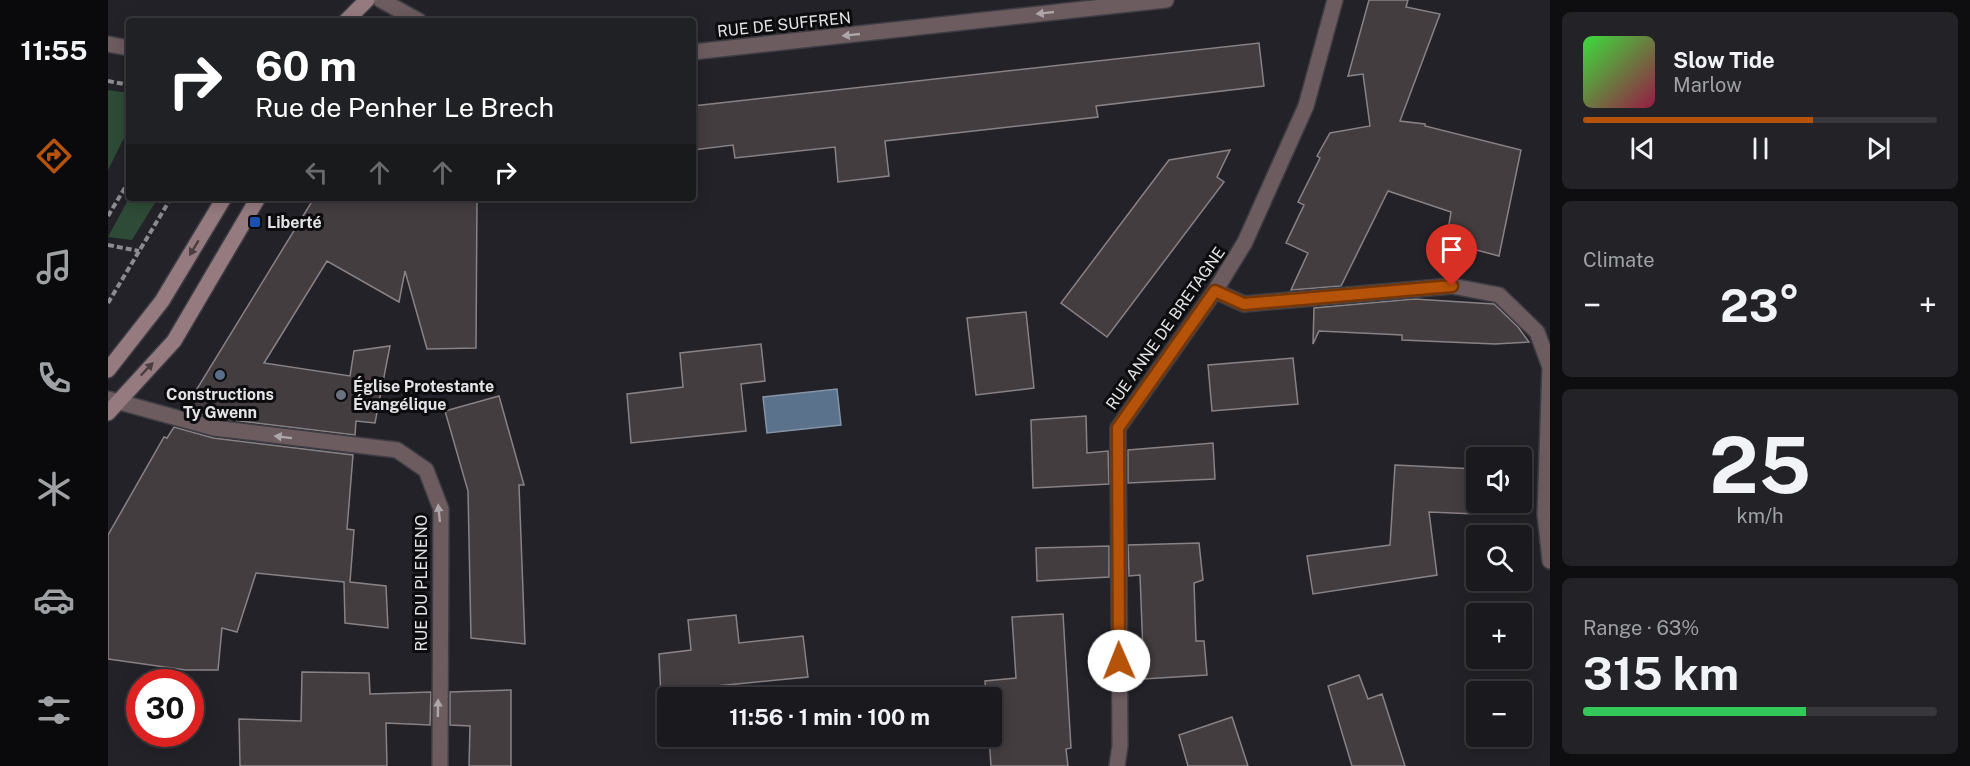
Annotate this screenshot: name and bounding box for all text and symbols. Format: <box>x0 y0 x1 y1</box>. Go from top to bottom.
street label: RUE DE SUFFREN <box>716 8 852 41</box>
one-way arrow <box>1036 8 1055 18</box>
one-way arrow <box>842 30 861 39</box>
text: 11:55 <box>21 34 87 66</box>
text: 60 m <box>255 41 357 90</box>
icon: right <box>156 42 234 120</box>
text: Slow Tide <box>1673 47 1775 73</box>
text: Marlow <box>1673 73 1742 97</box>
text: Rue de Penher Le Brech <box>255 91 554 123</box>
icon: previous <box>1626 132 1659 165</box>
icon: pause <box>1744 132 1777 165</box>
icon: next <box>1862 132 1895 165</box>
icon: directions <box>33 135 75 177</box>
icon: left <box>300 156 333 189</box>
icon: ahead <box>363 156 396 189</box>
icon: ahead <box>426 156 459 189</box>
icon: right <box>489 156 522 189</box>
place label: Liberté <box>267 213 322 232</box>
marker: Liberté <box>248 215 262 229</box>
pin <box>1426 224 1477 286</box>
icon: arrive <box>1435 233 1468 266</box>
one-way arrow <box>189 240 200 256</box>
street label: RUE ANNE DE BRETAGNE <box>1102 243 1229 413</box>
icon: music <box>33 246 75 288</box>
text: Climate <box>1583 248 1655 272</box>
text: 23° <box>1720 279 1800 332</box>
text: − <box>1583 286 1601 324</box>
text: + <box>1919 286 1937 324</box>
icon: phone <box>33 357 75 399</box>
one-way arrow <box>140 362 153 377</box>
marker: Constructions Ty Gwenn <box>213 368 227 382</box>
place label: Église Protestante Évangélique <box>353 376 494 414</box>
place label: Constructions Ty Gwenn <box>166 385 274 422</box>
marker: Église Protestante Évangélique <box>334 388 348 402</box>
text: 25 <box>1709 419 1811 511</box>
one-way arrow <box>273 432 292 441</box>
map controls <box>1466 447 1532 747</box>
button: sound <box>1466 447 1532 513</box>
icon: climate <box>33 468 75 510</box>
one-way arrow <box>434 503 444 522</box>
text: km/h <box>1736 504 1784 528</box>
street label: RUE DU PLENENO <box>412 514 431 652</box>
button: search <box>1466 525 1532 591</box>
icon: car <box>33 579 75 621</box>
button: + <box>1466 603 1532 669</box>
text: Range · 63% <box>1583 616 1699 640</box>
position arrow <box>1087 629 1151 693</box>
text: 315 km <box>1583 647 1739 700</box>
speed limit sign: 30 <box>126 669 204 747</box>
button: − <box>1466 681 1532 747</box>
icon: filters <box>33 689 75 731</box>
one-way arrow <box>433 698 443 717</box>
text: 11:56 · 1 min · 100 m <box>729 704 930 730</box>

